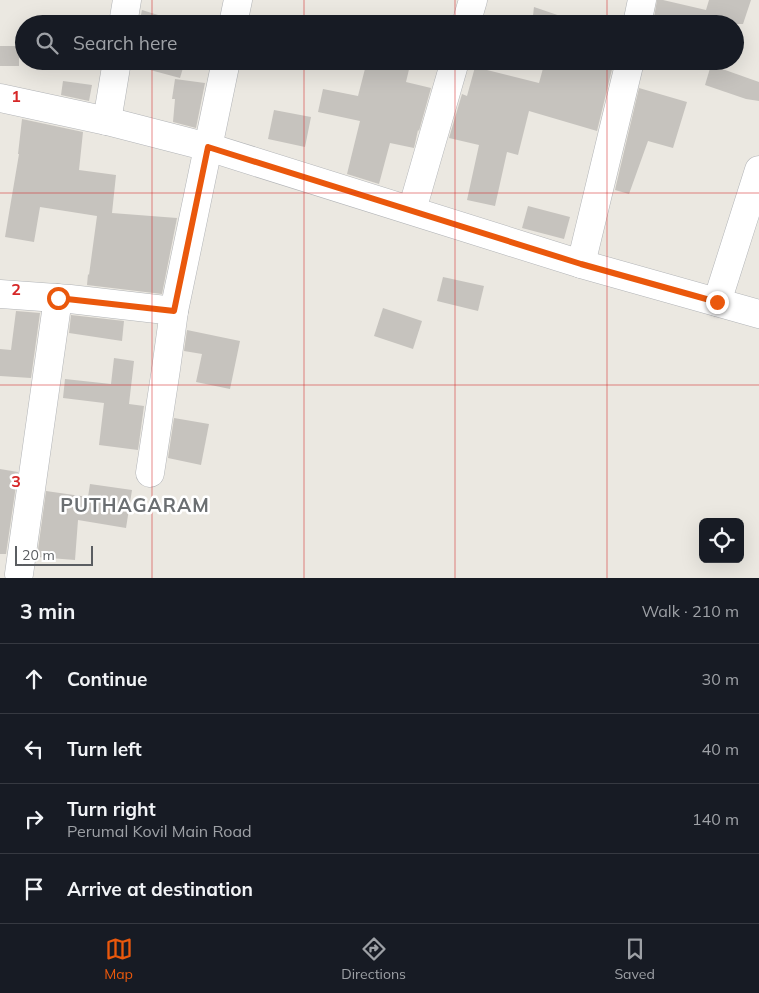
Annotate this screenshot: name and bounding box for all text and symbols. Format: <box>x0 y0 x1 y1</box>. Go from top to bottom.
search box <box>15 15 744 70</box>
icon: search <box>33 29 61 57</box>
text: Search here <box>73 31 177 55</box>
text: 1 <box>11 86 21 106</box>
text: 2 <box>11 279 21 299</box>
route start <box>47 287 70 310</box>
route end <box>706 291 729 314</box>
text: 3 <box>11 471 21 491</box>
district label: PUTHAGARAM <box>60 493 210 517</box>
map controls <box>699 518 744 563</box>
button: locate <box>699 518 744 563</box>
scale bar <box>15 543 92 566</box>
text: 20 m <box>22 546 55 564</box>
text: 3 min <box>20 598 75 624</box>
text: Walk · 210 m <box>641 601 739 621</box>
icon: ahead <box>20 665 48 693</box>
text: Continue <box>67 667 147 691</box>
text: 30 m <box>702 669 739 689</box>
icon: left <box>20 735 48 763</box>
text: Turn left <box>67 737 142 761</box>
text: 40 m <box>702 739 739 759</box>
text: Turn right <box>67 797 156 821</box>
icon: right <box>20 805 48 833</box>
text: 140 m <box>692 809 739 829</box>
text: Perumal Kovil Main Road <box>67 821 252 841</box>
icon: arrive <box>20 875 48 903</box>
text: Arrive at destination <box>67 877 253 901</box>
tab: Map <box>104 935 133 983</box>
tab: Directions <box>341 935 406 983</box>
tab: Saved <box>614 935 655 983</box>

